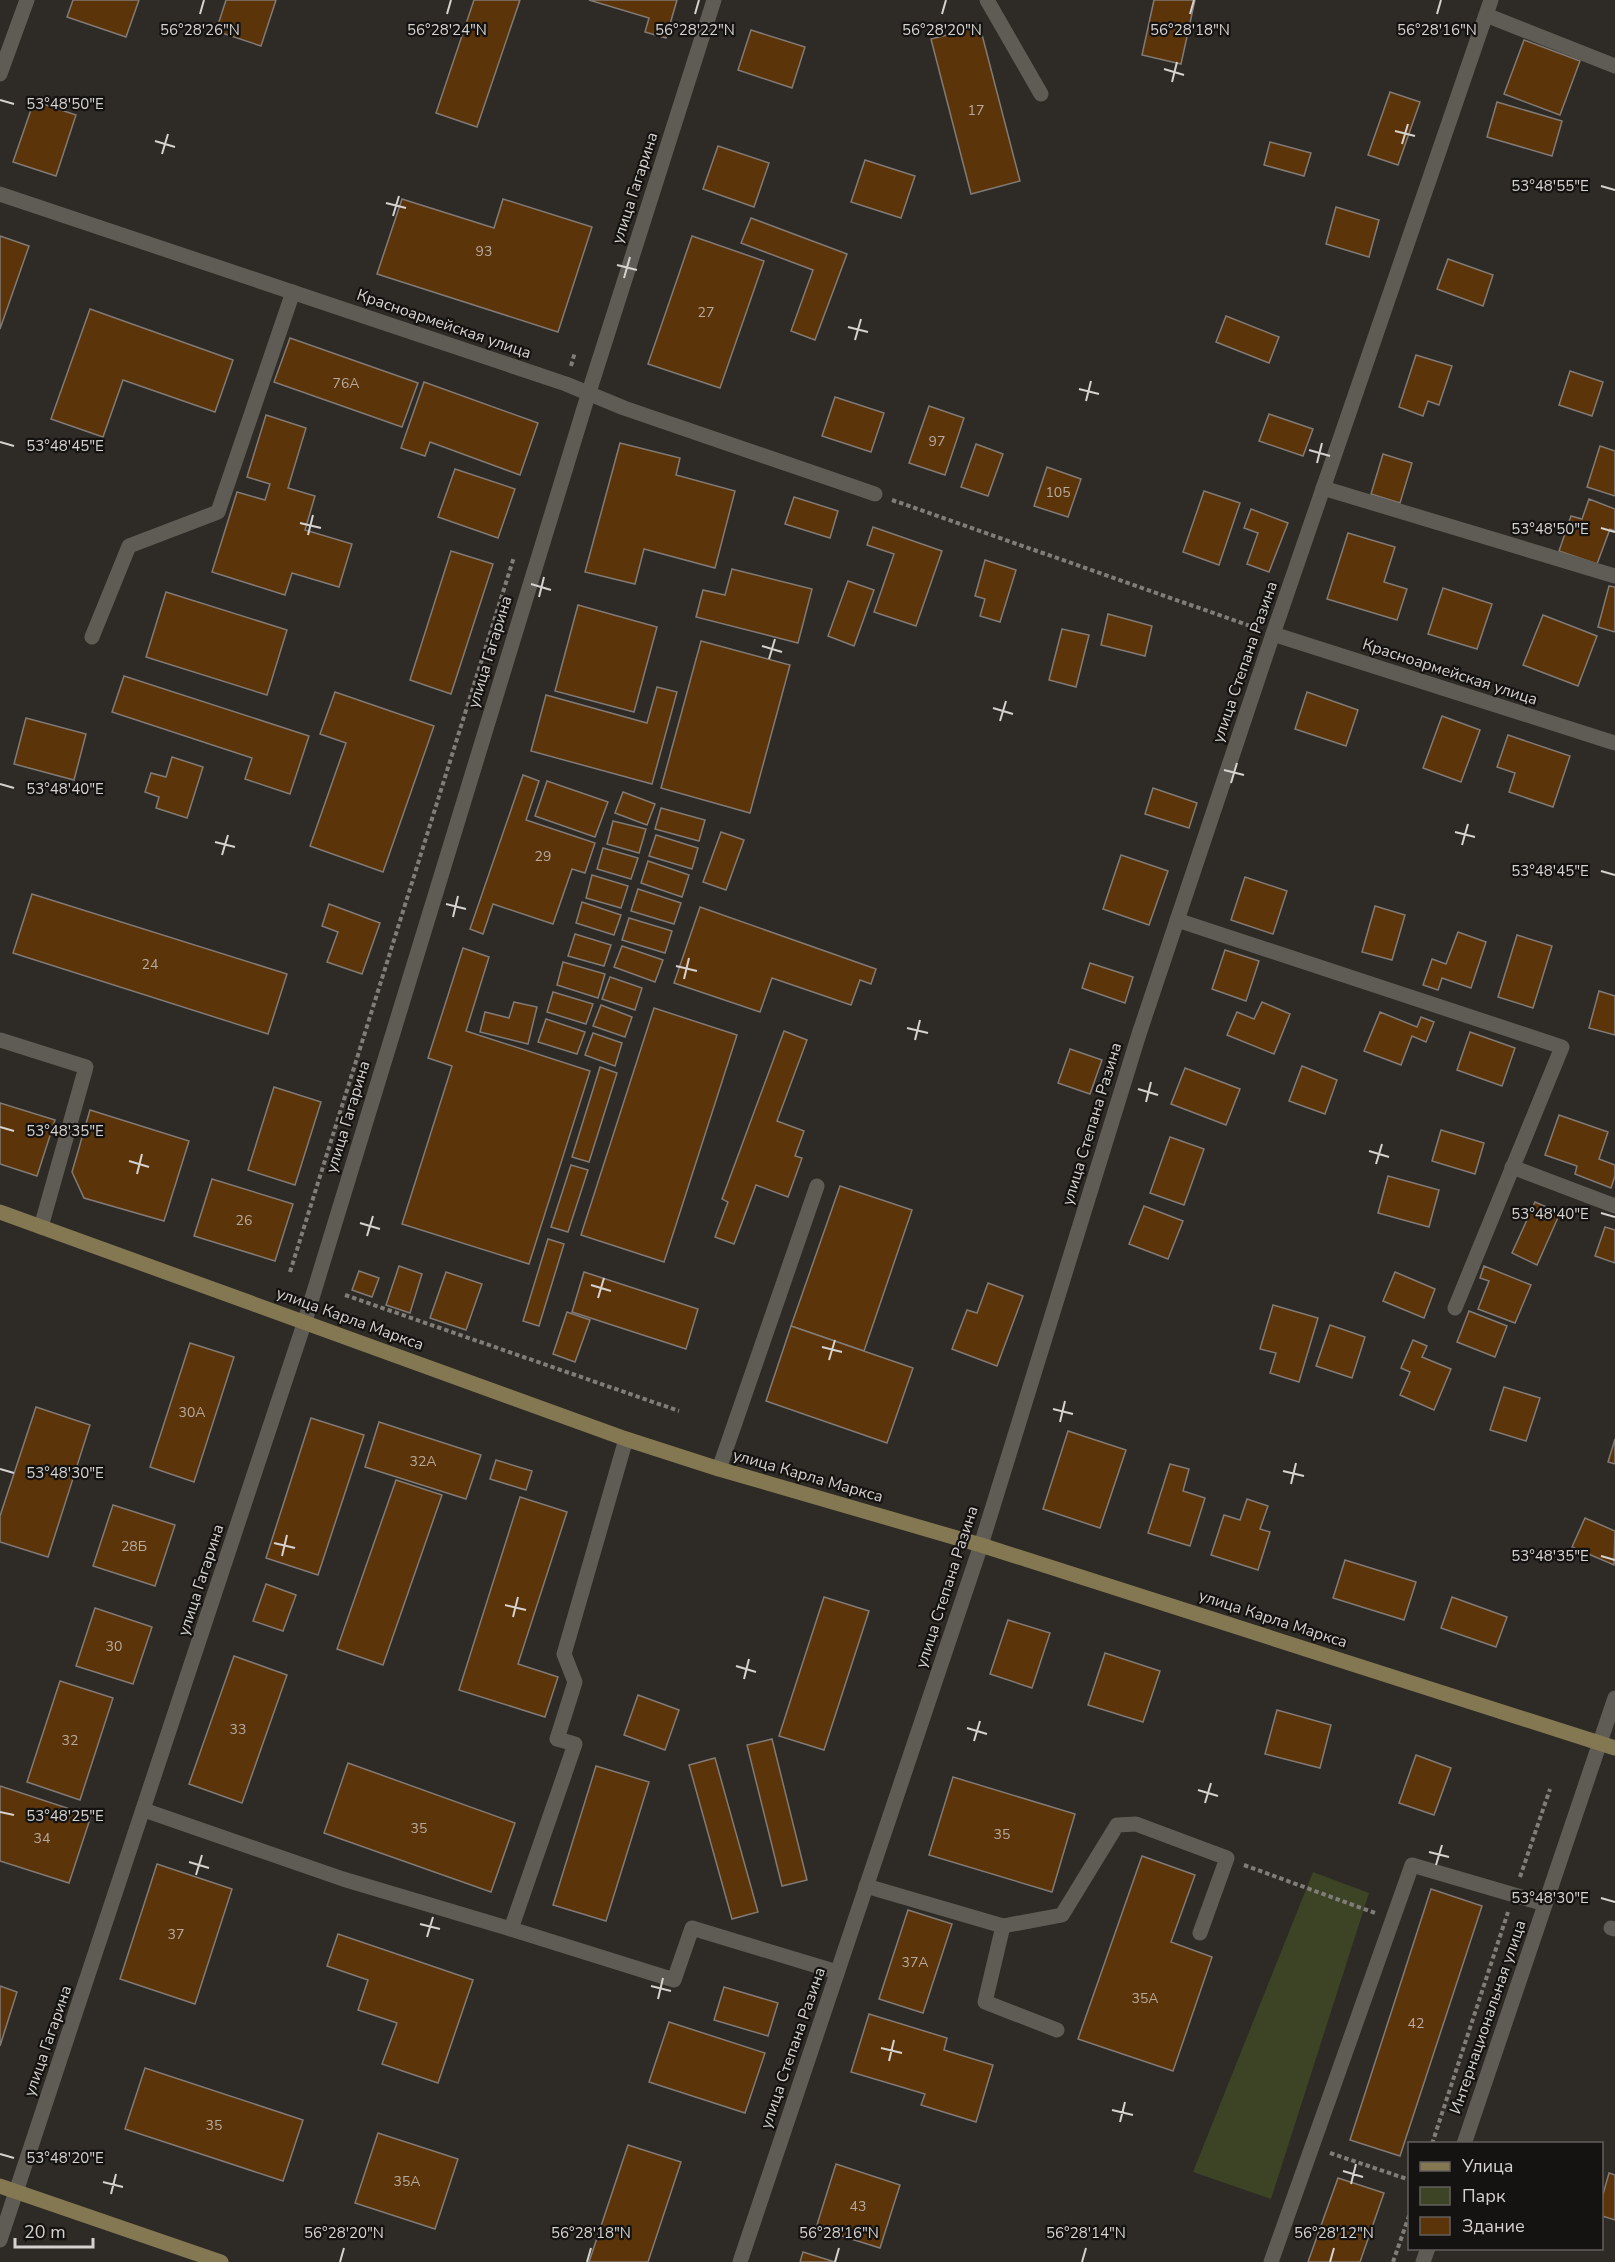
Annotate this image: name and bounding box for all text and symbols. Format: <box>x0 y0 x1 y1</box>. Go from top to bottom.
text: 56°28'26"N <box>160 20 240 40</box>
text: 56°28'24"N <box>407 20 487 40</box>
text: 56°28'22"N <box>655 20 735 40</box>
text: 56°28'20"N <box>902 20 982 40</box>
text: 56°28'18"N <box>1150 20 1230 40</box>
text: 56°28'16"N <box>1397 20 1477 40</box>
text: 53°48'50"E <box>26 94 104 114</box>
house number: 17 <box>968 101 984 120</box>
street label: улица Гагарина <box>607 129 663 247</box>
text: 53°48'55"E <box>1511 176 1589 196</box>
house number: 93 <box>476 242 492 261</box>
street label: Красноармейская улица <box>354 284 534 364</box>
house number: 27 <box>698 303 714 322</box>
house number: 76А <box>332 374 360 393</box>
house number: 97 <box>929 432 945 451</box>
text: 53°48'45"E <box>26 436 104 456</box>
house number: 105 <box>1045 483 1071 502</box>
text: 53°48'50"E <box>1511 519 1589 539</box>
street label: улица Степана Разина <box>1207 578 1283 746</box>
street label: улица Гагарина <box>462 593 518 711</box>
street label: Красноармейская улица <box>1360 633 1540 711</box>
text: 53°48'40"E <box>26 779 104 799</box>
house number: 29 <box>535 847 551 866</box>
text: 53°48'45"E <box>1511 861 1589 881</box>
house number: 24 <box>142 955 158 974</box>
street label: улица Степана Разина <box>1057 1040 1127 1208</box>
street label: улица Гагарина <box>320 1058 376 1176</box>
text: 53°48'35"E <box>26 1121 104 1141</box>
text: 53°48'40"E <box>1511 1204 1589 1224</box>
house number: 26 <box>236 1211 252 1230</box>
street label: улица Карла Маркса <box>273 1282 427 1356</box>
house number: 30А <box>178 1403 206 1422</box>
street label: улица Карла Маркса <box>730 1444 886 1508</box>
house number: 32А <box>409 1452 437 1471</box>
text: 53°48'30"E <box>26 1463 104 1483</box>
street label: улица Степана Разина <box>910 1503 984 1671</box>
street label: улица Гагарина <box>173 1521 229 1639</box>
house number: 28Б <box>121 1537 147 1556</box>
text: 53°48'35"E <box>1511 1546 1589 1566</box>
street label: улица Карла Маркса <box>1196 1585 1350 1653</box>
house number: 30 <box>106 1637 122 1656</box>
house number: 33 <box>230 1720 246 1739</box>
house number: 32 <box>62 1731 78 1750</box>
text: 53°48'25"E <box>26 1806 104 1826</box>
house number: 35 <box>411 1819 427 1838</box>
house number: 35 <box>994 1825 1010 1844</box>
house number: 34 <box>34 1829 50 1848</box>
text: 53°48'30"E <box>1511 1888 1589 1908</box>
street label: Интернациональная улица <box>1444 1917 1532 2117</box>
house number: 37 <box>168 1925 184 1944</box>
house number: 37А <box>901 1953 929 1972</box>
street label: улица Степана Разина <box>755 1964 831 2132</box>
street label: улица Гагарина <box>19 1982 77 2100</box>
house number: 35А <box>1131 1989 1159 2008</box>
house number: 42 <box>1408 2014 1424 2033</box>
house number: 35 <box>206 2116 222 2135</box>
legend <box>1408 2142 1603 2250</box>
text: 53°48'20"E <box>26 2148 104 2168</box>
text: Улица <box>1461 2154 1513 2178</box>
house number: 35А <box>393 2172 421 2191</box>
text: Парк <box>1462 2184 1506 2208</box>
house number: 43 <box>850 2197 866 2216</box>
scale bar <box>15 2211 93 2249</box>
text: Здание <box>1462 2214 1525 2238</box>
text: 20 m <box>24 2220 66 2244</box>
text: 56°28'20"N <box>304 2223 384 2243</box>
text: 56°28'18"N <box>551 2223 631 2243</box>
text: 56°28'16"N <box>799 2223 879 2243</box>
text: 56°28'14"N <box>1046 2223 1126 2243</box>
text: 56°28'12"N <box>1294 2223 1374 2243</box>

